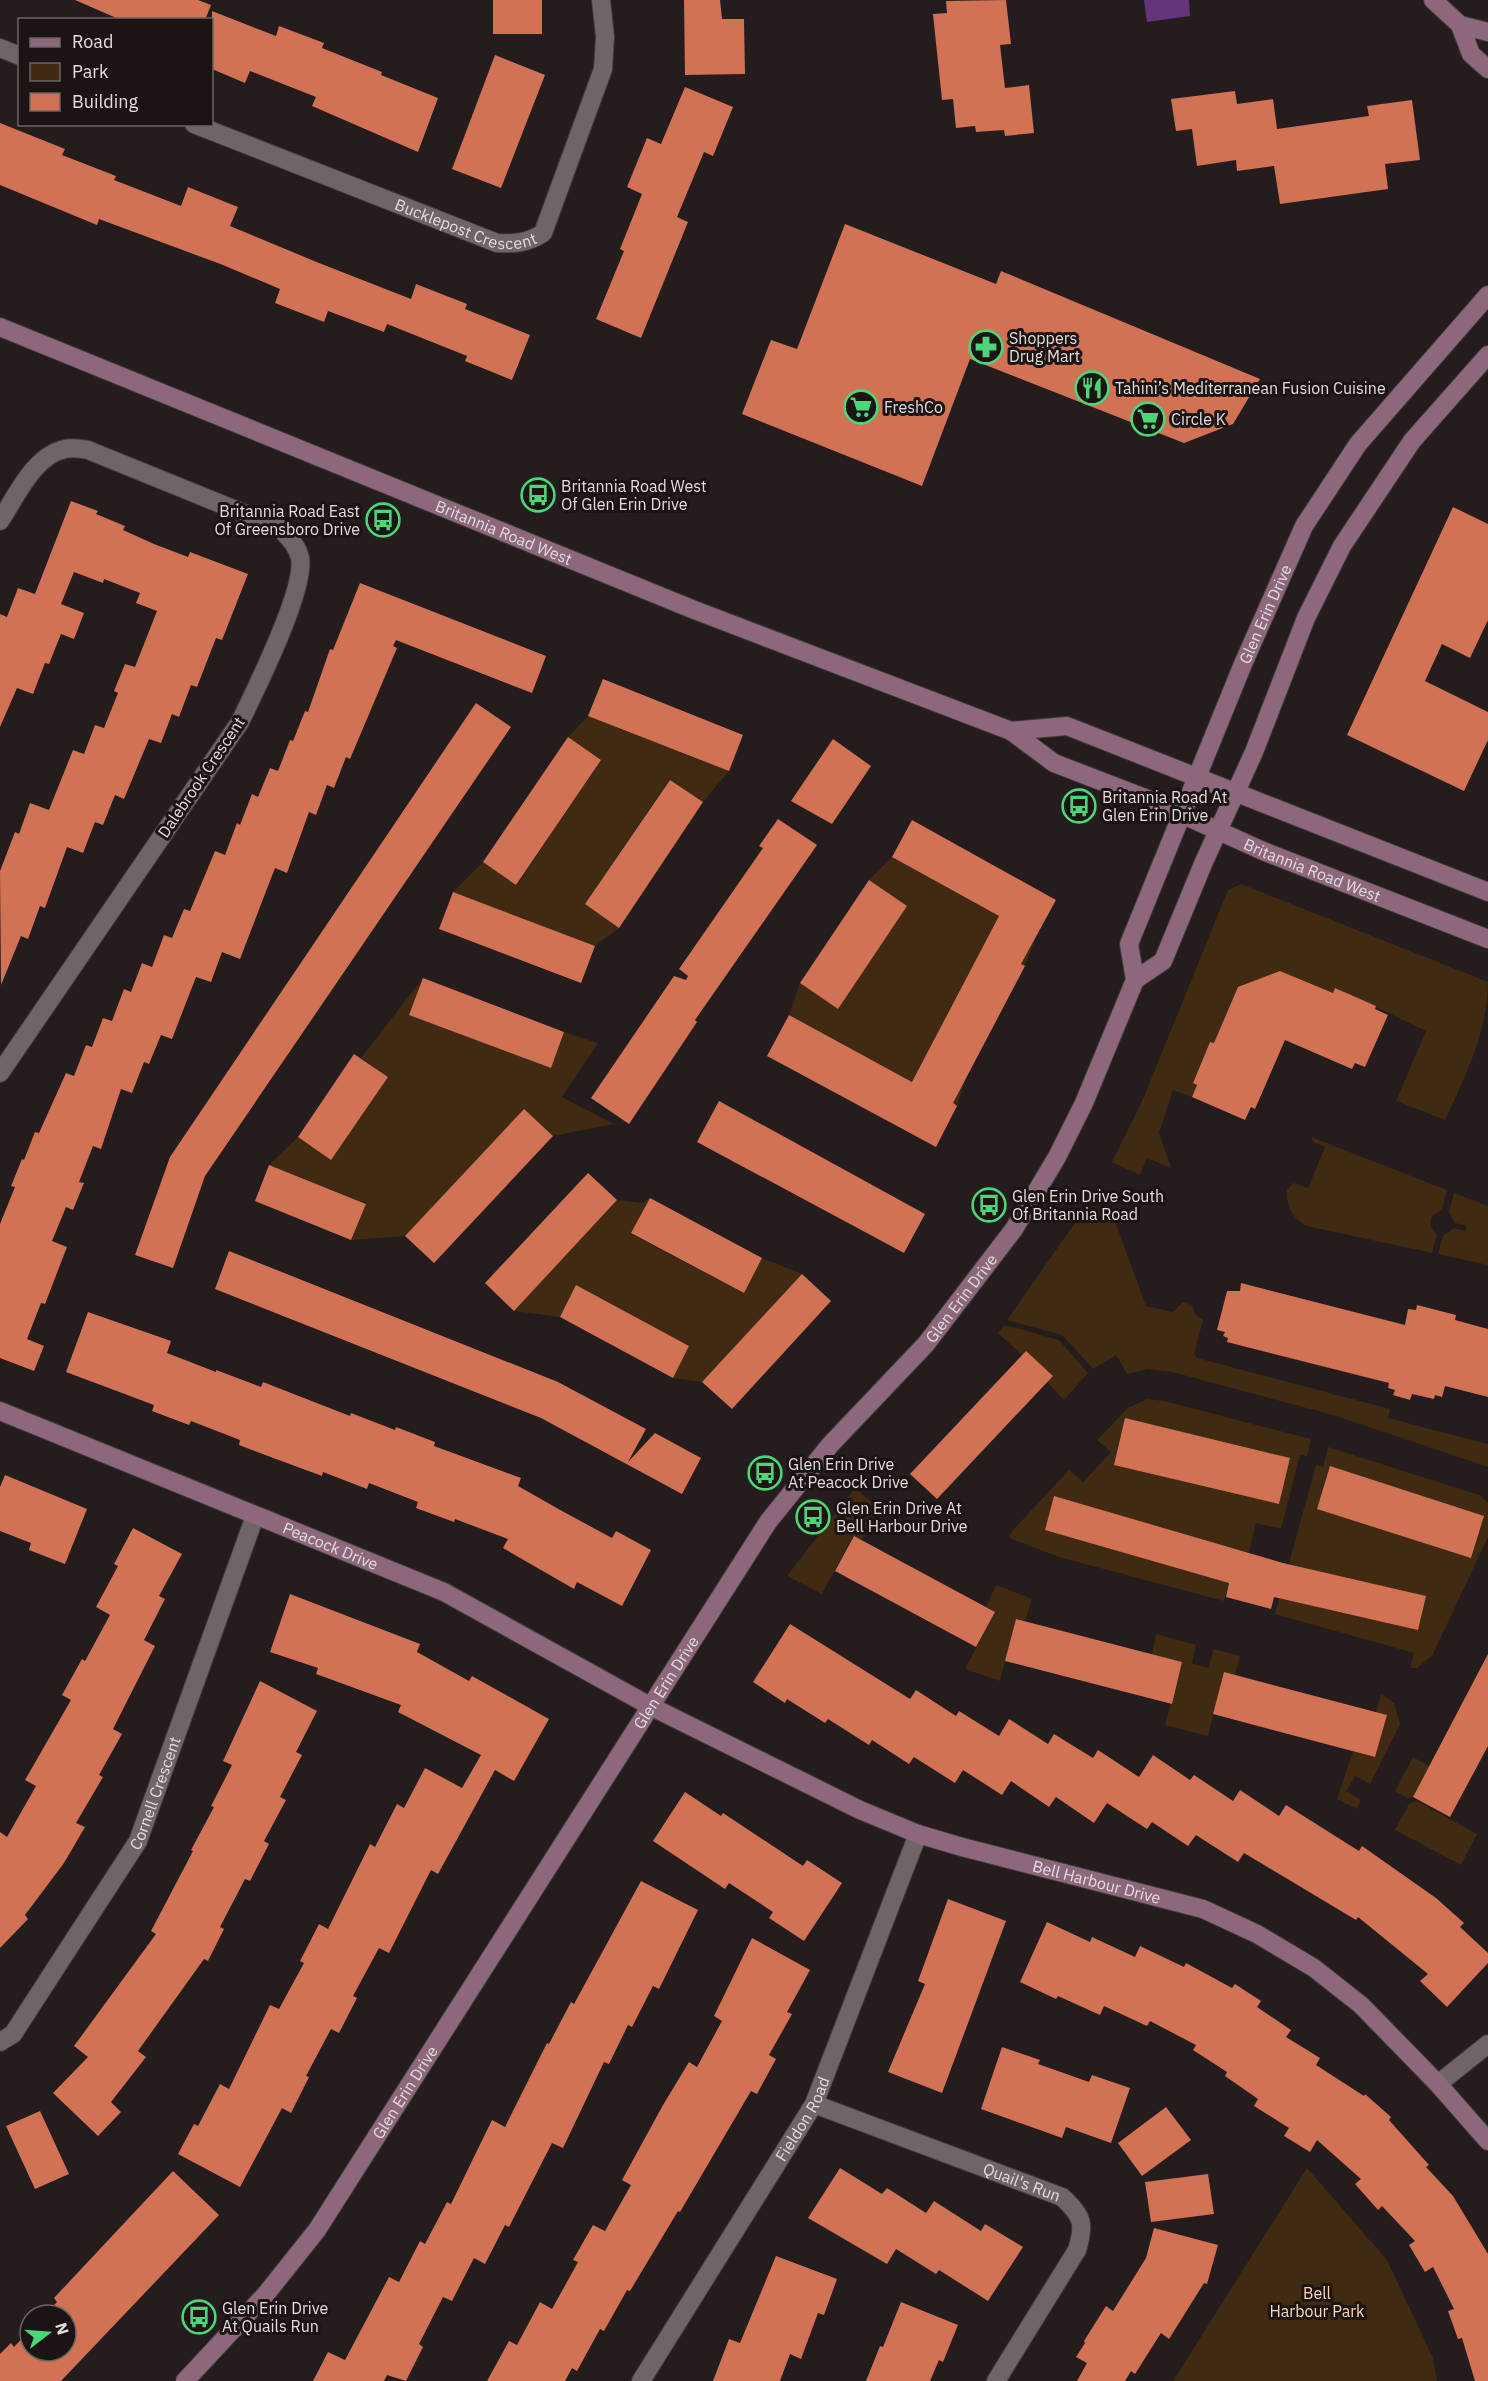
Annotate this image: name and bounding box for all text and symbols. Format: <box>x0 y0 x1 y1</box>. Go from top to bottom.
legend <box>18 18 213 126</box>
text: Road <box>72 30 113 53</box>
text: Park <box>72 60 109 83</box>
text: Building <box>72 90 139 113</box>
street label: Bucklepost Crescent <box>392 194 540 253</box>
place label: Shoppers Drug Mart <box>1009 328 1080 366</box>
pharmacy icon: Shoppers Drug Mart <box>968 329 1004 365</box>
restaurant icon: Tahini’s Mediterranean Fusion Cuisine <box>1074 370 1110 406</box>
place label: Tahini’s Mediterranean Fusion Cuisine <box>1115 378 1386 398</box>
supermarket icon: FreshCo <box>843 389 879 425</box>
place label: FreshCo <box>884 397 943 417</box>
supermarket icon: Circle K <box>1130 401 1166 437</box>
place label: Circle K <box>1171 409 1226 429</box>
place label: Britannia Road West Of Glen Erin Drive <box>561 476 707 514</box>
bus stop icon: Britannia Road West Of Glen Erin Drive <box>520 477 556 513</box>
street label: Britannia Road West <box>433 496 575 569</box>
place label: Britannia Road East Of Greensboro Drive <box>214 501 360 539</box>
bus stop icon: Britannia Road East Of Greensboro Drive <box>365 502 401 538</box>
street label: Glen Erin Drive <box>1234 561 1296 667</box>
street label: Dalebrook Crescent <box>153 713 249 841</box>
place label: Britannia Road At Glen Erin Drive <box>1102 787 1227 825</box>
bus stop icon: Britannia Road At Glen Erin Drive <box>1061 788 1097 824</box>
street label: Britannia Road West <box>1241 834 1384 906</box>
place label: Glen Erin Drive South Of Britannia Road <box>1012 1186 1164 1224</box>
bus stop icon: Glen Erin Drive South Of Britannia Road <box>971 1187 1007 1223</box>
street label: Glen Erin Drive <box>921 1250 1001 1347</box>
place label: Glen Erin Drive At Peacock Drive <box>788 1454 909 1492</box>
bus stop icon: Glen Erin Drive At Peacock Drive <box>747 1455 783 1491</box>
place label: Glen Erin Drive At Bell Harbour Drive <box>836 1498 968 1536</box>
bus stop icon: Glen Erin Drive At Bell Harbour Drive <box>795 1499 831 1535</box>
street label: Peacock Drive <box>280 1517 381 1574</box>
street label: Glen Erin Drive <box>629 1632 703 1733</box>
street label: Cornell Crescent <box>125 1734 185 1854</box>
street label: Bell Harbour Drive <box>1030 1856 1163 1908</box>
street label: Glen Erin Drive <box>368 2042 442 2143</box>
street label: Fieldon Road <box>771 2074 834 2165</box>
street label: Quail's Run <box>980 2158 1063 2206</box>
park label: Bell Harbour Park <box>1269 2283 1365 2321</box>
place label: Glen Erin Drive At Quails Run <box>222 2298 329 2336</box>
bus stop icon: Glen Erin Drive At Quails Run <box>181 2299 217 2335</box>
north arrow <box>18 2303 78 2363</box>
text: N <box>51 2320 74 2337</box>

